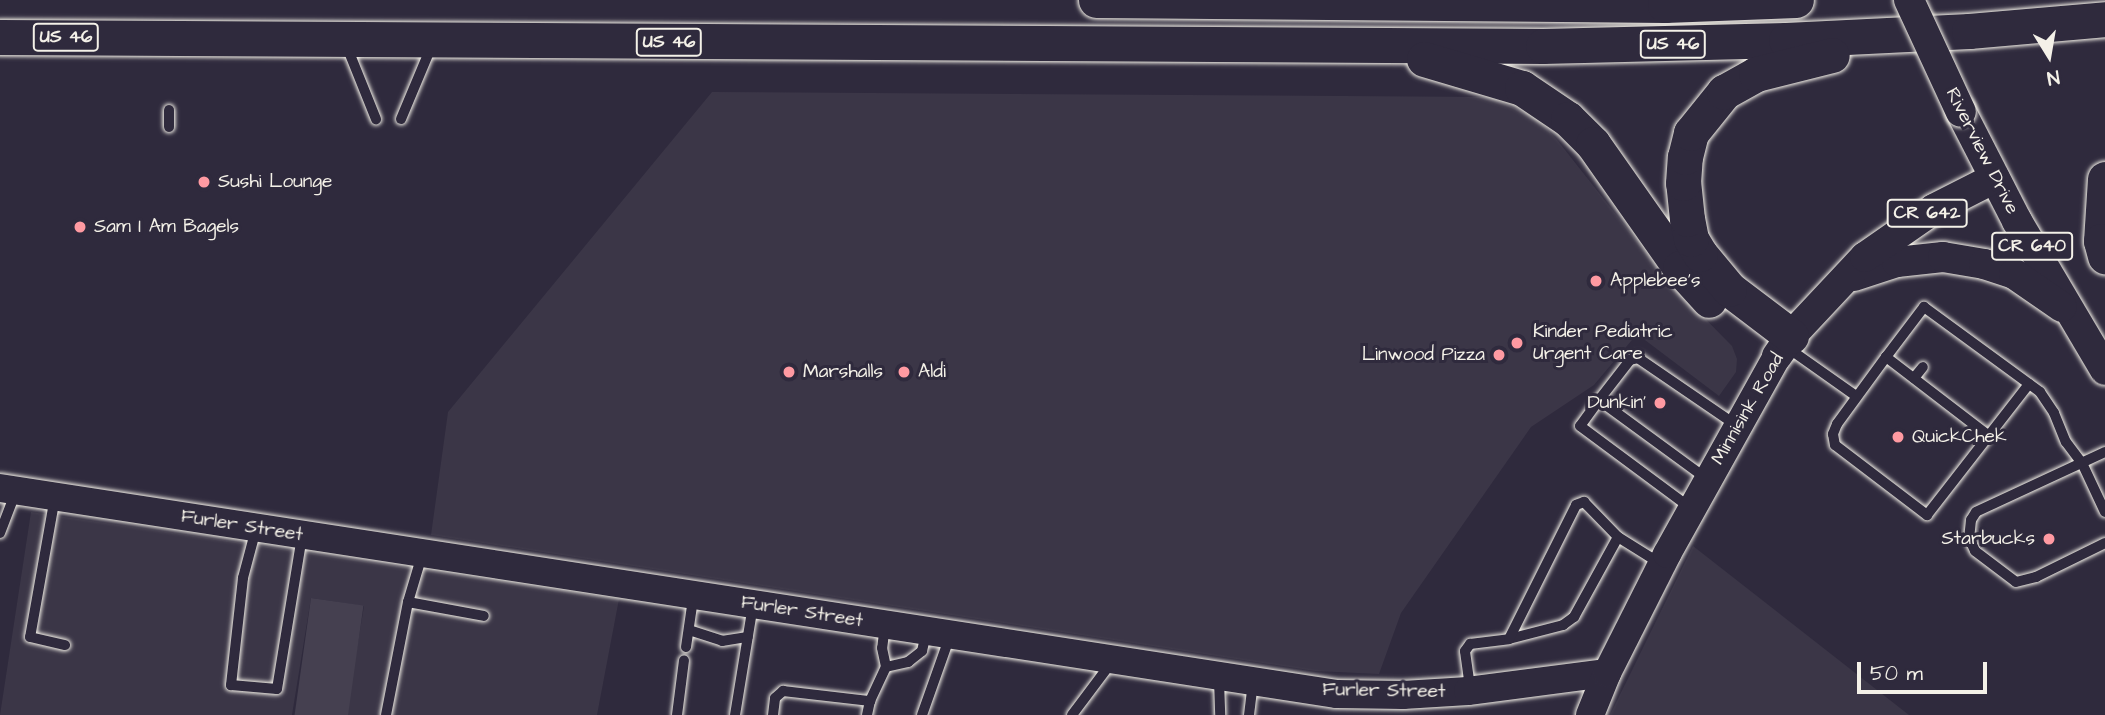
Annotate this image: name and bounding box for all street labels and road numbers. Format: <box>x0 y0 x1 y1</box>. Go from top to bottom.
road number: US 46 <box>33 22 99 52</box>
road number: US 46 <box>636 28 702 56</box>
road number: US 46 <box>1640 29 1706 58</box>
street label: Riverview Drive <box>1940 84 2024 218</box>
road number: CR 642 <box>1885 198 1969 228</box>
road number: CR 640 <box>1990 232 2074 260</box>
street label: Minnisink Road <box>1707 349 1789 469</box>
street label: Furler Street <box>179 505 305 547</box>
street label: Furler Street <box>739 591 865 633</box>
street label: Furler Street <box>1322 679 1446 703</box>

